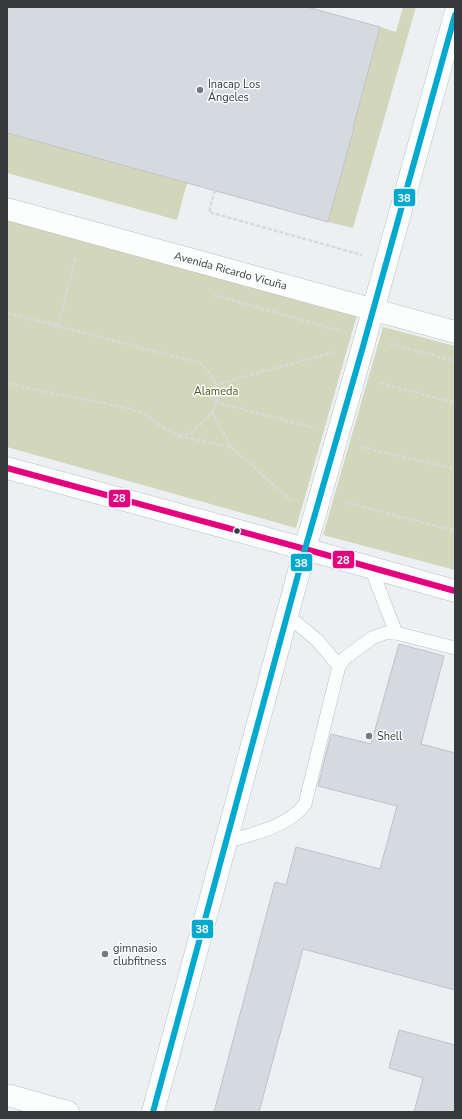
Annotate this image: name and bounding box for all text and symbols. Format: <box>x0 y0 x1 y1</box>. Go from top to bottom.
place label: Inacap Los Ángeles <box>208 77 260 105</box>
marker: Inacap Los Ángeles <box>195 85 205 95</box>
line badge: 38 <box>393 188 416 207</box>
text: 38 <box>397 191 411 206</box>
street label: Avenida Ricardo Vicuña <box>172 248 289 294</box>
park label: Alameda <box>194 384 238 399</box>
line badge: 28 <box>108 489 131 508</box>
text: 28 <box>112 491 126 506</box>
unlabelled marker <box>232 526 242 536</box>
line badge: 28 <box>332 550 355 569</box>
line badge: 38 <box>290 553 313 572</box>
text: 28 <box>336 553 350 568</box>
text: 38 <box>294 556 308 571</box>
place label: Shell <box>377 729 403 744</box>
marker: Shell <box>364 731 374 741</box>
line badge: 38 <box>191 919 214 939</box>
text: 38 <box>195 922 209 937</box>
place label: gimnasio clubfitness <box>113 941 167 969</box>
marker: gimnasio clubfitness <box>100 949 110 959</box>

